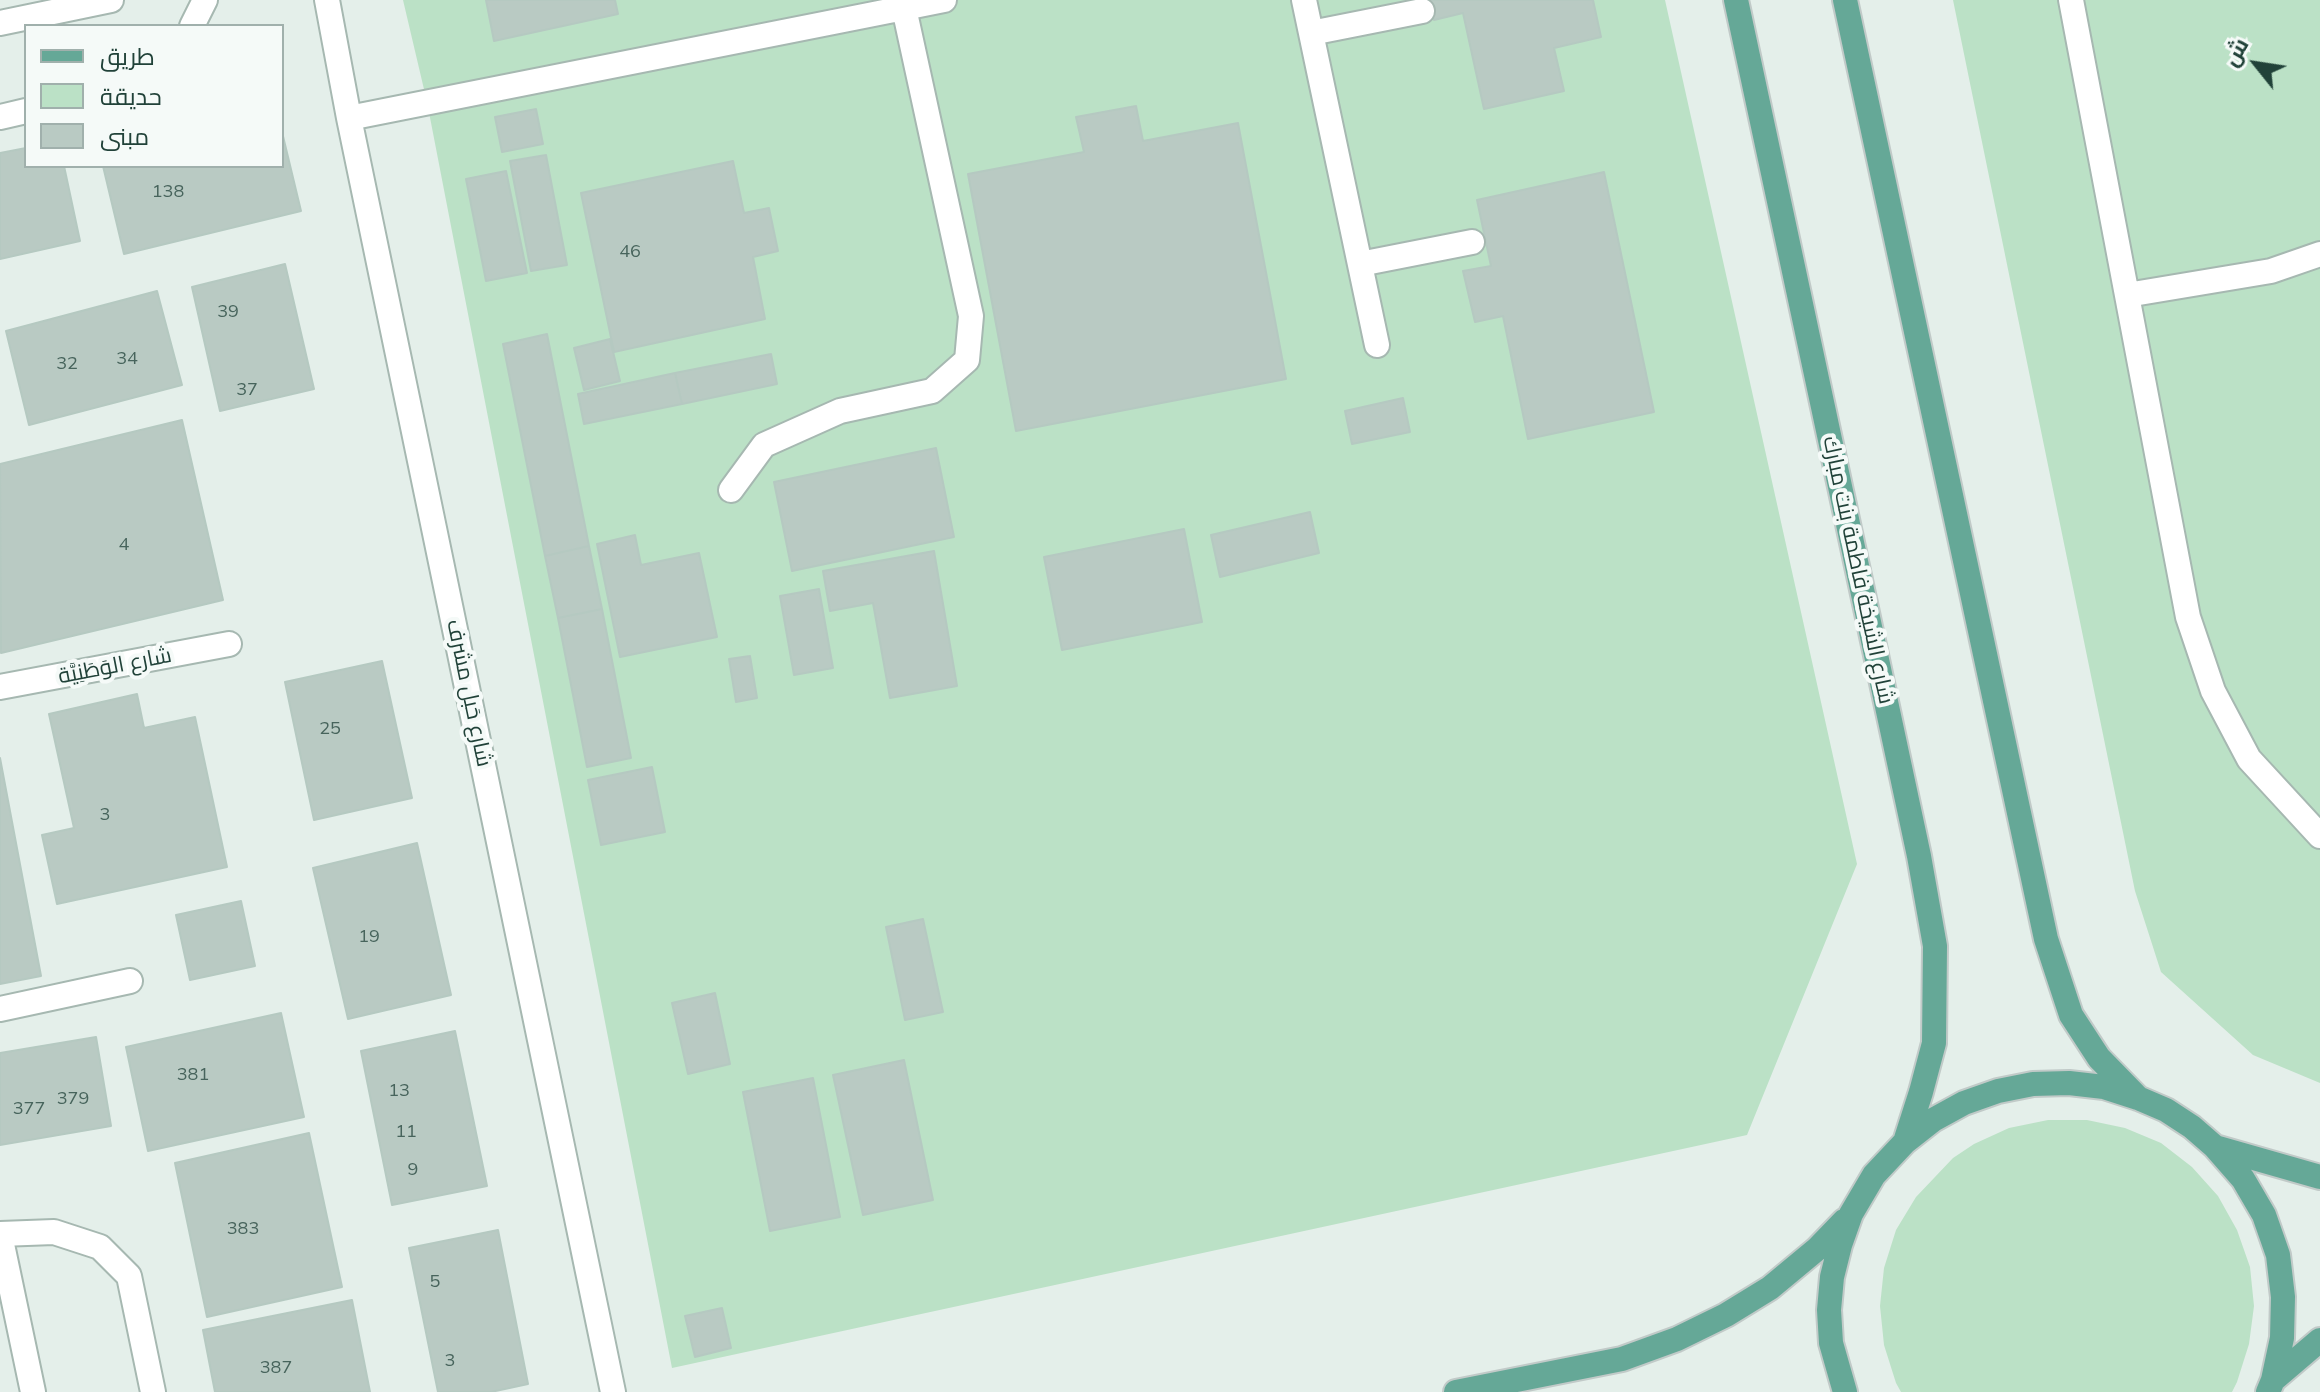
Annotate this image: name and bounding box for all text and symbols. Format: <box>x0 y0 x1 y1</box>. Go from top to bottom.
legend <box>24 24 284 168</box>
north arrow <box>2216 24 2296 104</box>
text: ش <box>2216 33 2254 71</box>
text: طريق <box>100 41 155 71</box>
text: حديقة <box>100 81 162 111</box>
text: مبنى <box>100 121 149 151</box>
house number: 138 <box>152 181 184 203</box>
house number: 46 <box>619 241 641 263</box>
house number: 39 <box>217 301 239 323</box>
house number: 34 <box>116 348 138 370</box>
house number: 32 <box>56 353 78 375</box>
house number: 37 <box>236 379 258 401</box>
street label: شارع الشيخة فاطمة بنت مبارك <box>1817 434 1899 706</box>
house number: 4 <box>119 534 129 556</box>
street label: شارع حَبل مشرف <box>440 617 498 769</box>
street label: شارع الوَطَنِيَّة <box>56 642 174 690</box>
house number: 25 <box>319 718 341 740</box>
house number: 3 <box>100 804 110 826</box>
house number: 19 <box>358 926 380 948</box>
house number: 381 <box>177 1064 209 1086</box>
house number: 13 <box>388 1080 410 1102</box>
house number: 379 <box>57 1088 89 1110</box>
house number: 377 <box>13 1098 45 1120</box>
house number: 11 <box>395 1121 417 1143</box>
house number: 9 <box>408 1159 418 1181</box>
house number: 383 <box>227 1218 259 1240</box>
house number: 5 <box>430 1271 440 1293</box>
house number: 3 <box>445 1350 455 1372</box>
house number: 387 <box>260 1357 292 1379</box>

